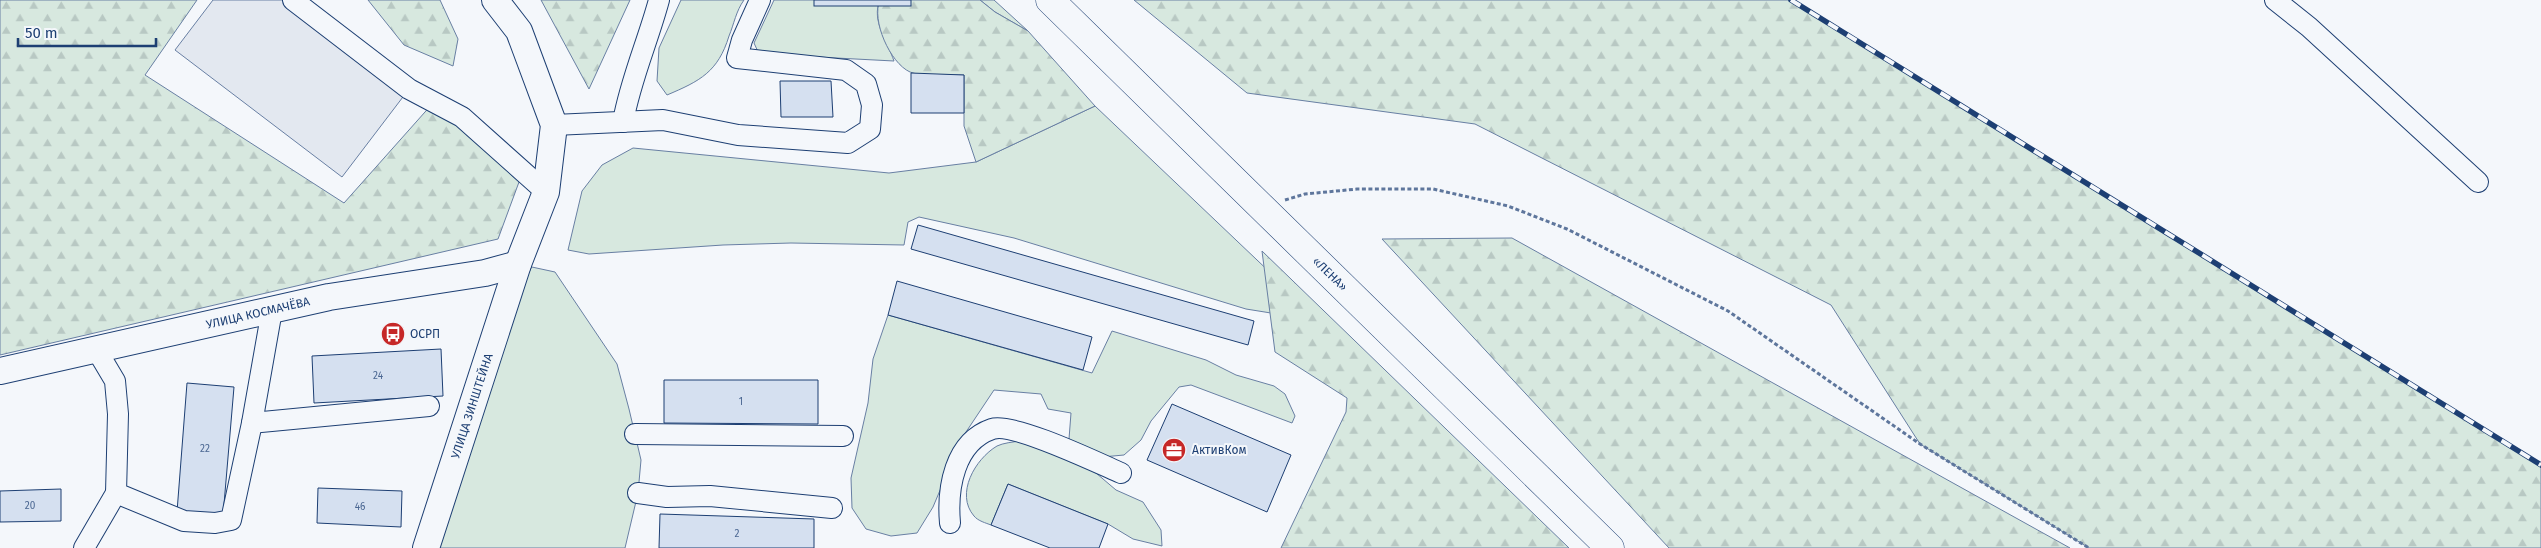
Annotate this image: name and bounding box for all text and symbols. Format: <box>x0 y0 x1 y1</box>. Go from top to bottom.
scale bar <box>18 15 155 47</box>
text: 50 m <box>25 24 58 42</box>
street label: «ЛЕНА» <box>1310 254 1350 294</box>
street label: УЛИЦА КОСМАЧЁВА <box>205 293 311 332</box>
bus stop icon: ОСРП <box>380 321 406 347</box>
place label: ОСРП <box>410 327 440 341</box>
street label: УЛИЦА ЗИНШТЕЙНА <box>447 351 496 460</box>
house number: 24 <box>373 370 384 382</box>
house number: 1 <box>739 396 743 408</box>
office icon: АктивКом <box>1161 437 1187 463</box>
house number: 22 <box>200 443 210 455</box>
place label: АктивКом <box>1192 443 1246 457</box>
house number: 20 <box>25 500 36 512</box>
house number: 46 <box>355 501 365 513</box>
house number: 2 <box>735 528 740 540</box>

